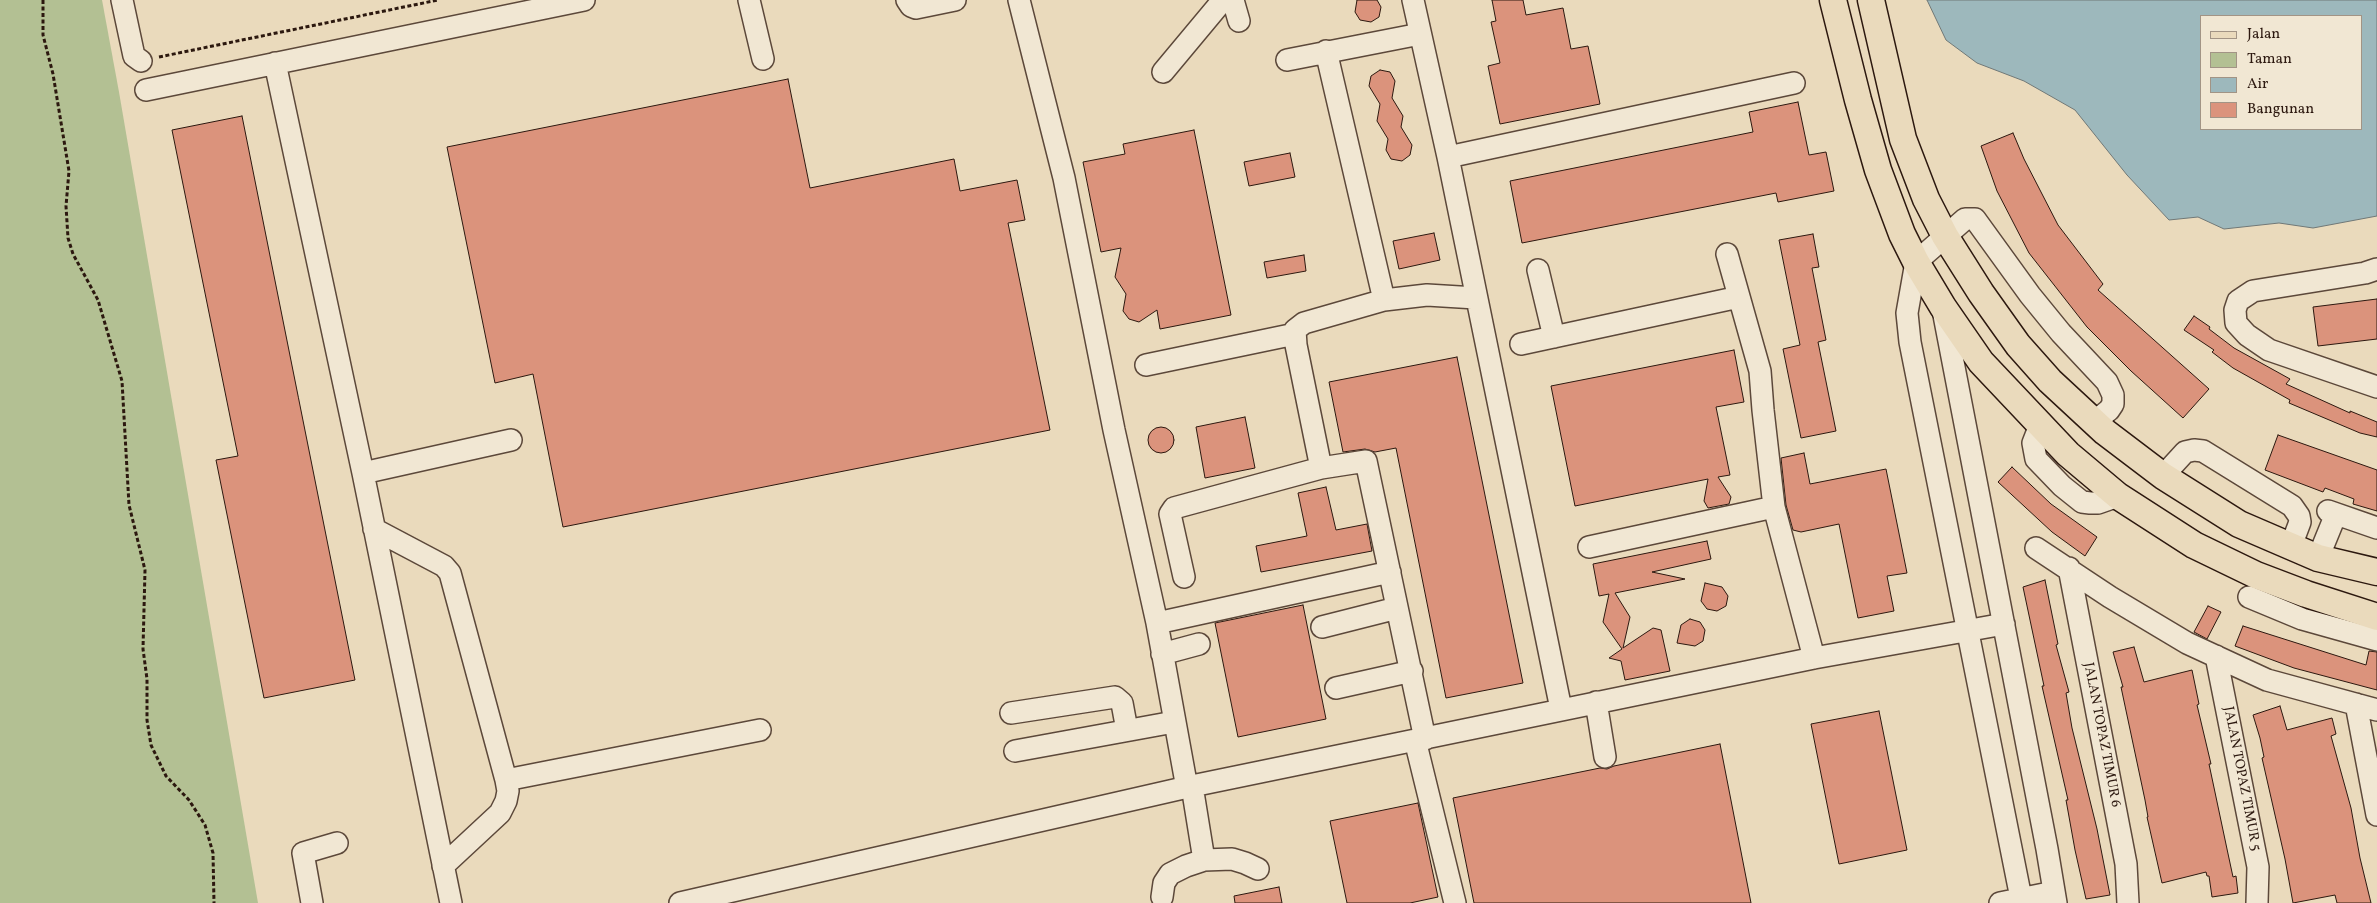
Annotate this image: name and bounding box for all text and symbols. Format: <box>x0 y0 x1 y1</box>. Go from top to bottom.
legend <box>2200 15 2362 130</box>
text: Jalan <box>2247 24 2280 45</box>
text: Taman <box>2247 49 2292 70</box>
text: Air <box>2247 74 2268 95</box>
text: Bangunan <box>2247 99 2314 120</box>
street label: JALAN TOPAZ TIMUR 6 <box>2079 661 2123 809</box>
street label: JALAN TOPAZ TIMUR 5 <box>2219 705 2263 853</box>

